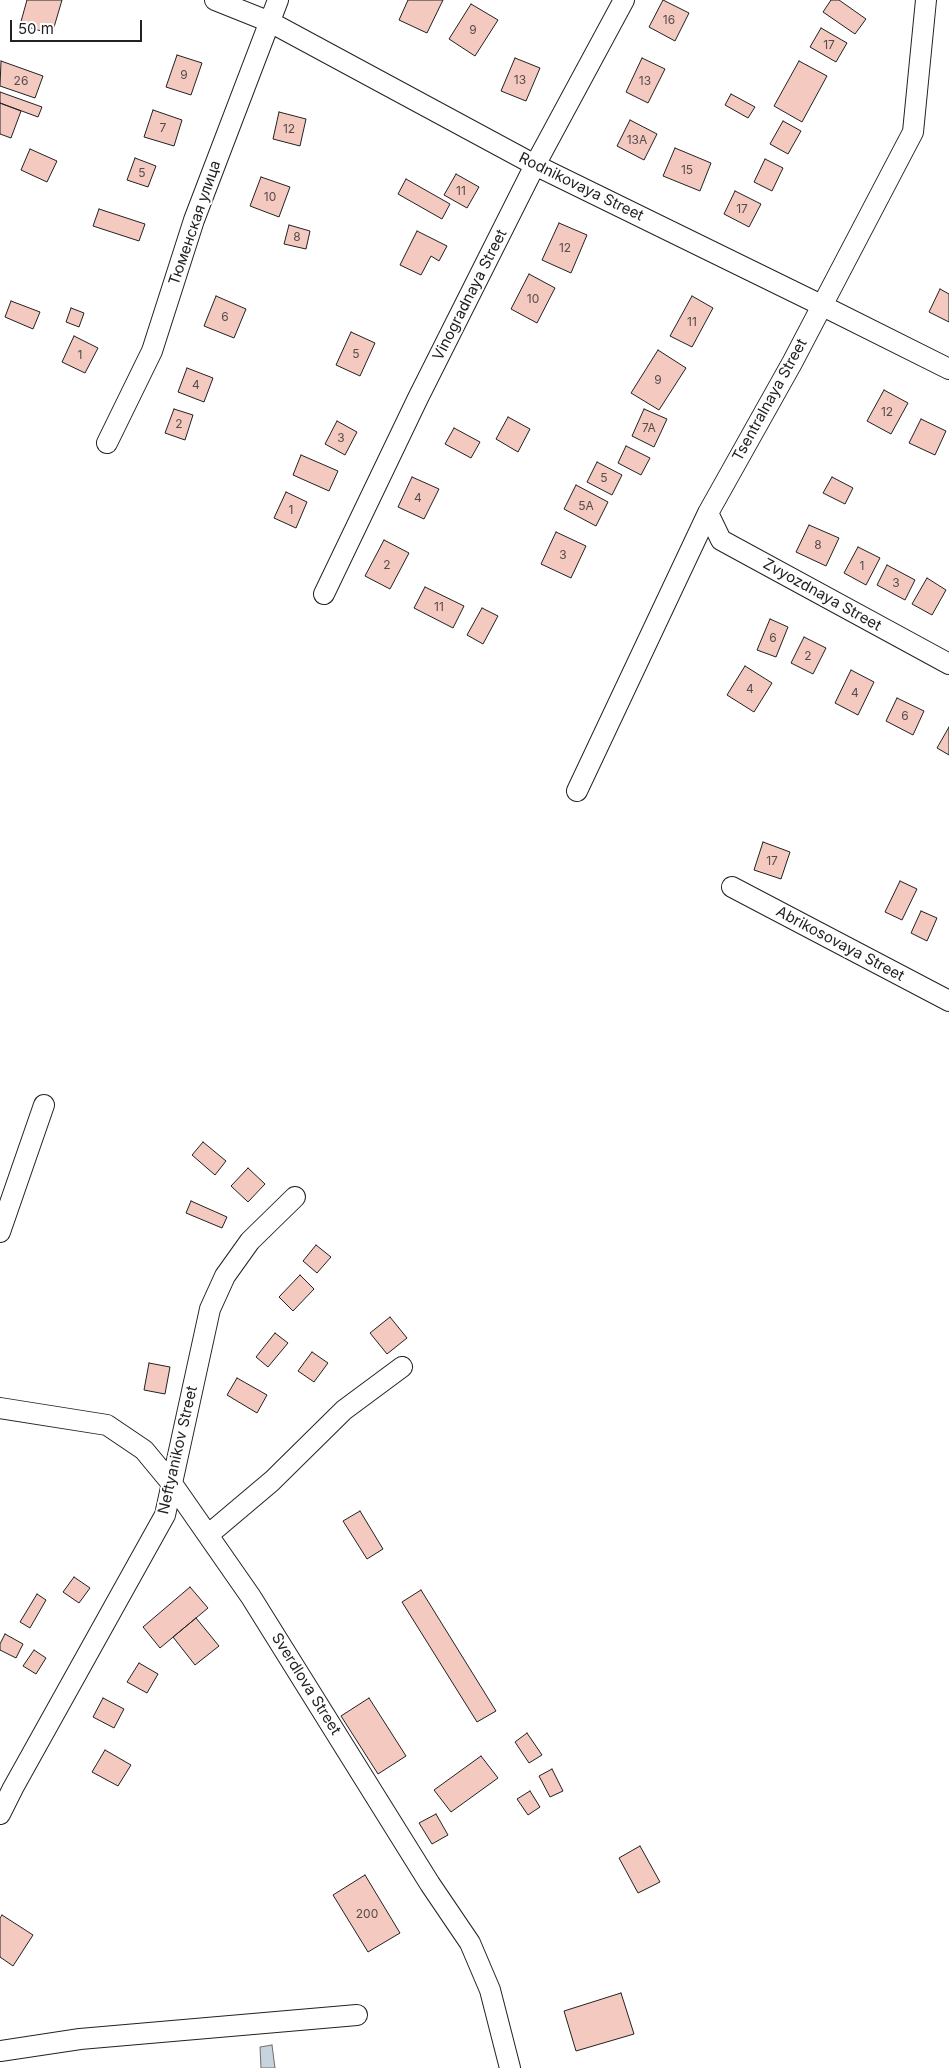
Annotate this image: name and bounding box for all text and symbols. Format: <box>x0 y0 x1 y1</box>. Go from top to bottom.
scale bar <box>12 10 145 42</box>
house number: 16 <box>663 13 675 27</box>
text: 50 m <box>18 19 54 38</box>
house number: 9 <box>469 23 477 37</box>
house number: 17 <box>823 38 835 52</box>
house number: 9 <box>180 68 188 82</box>
house number: 13 <box>514 73 526 87</box>
house number: 26 <box>14 74 28 88</box>
house number: 13 <box>639 74 651 88</box>
house number: 7 <box>160 121 166 135</box>
house number: 12 <box>283 122 295 136</box>
house number: 13А <box>627 133 647 147</box>
street label: Rodnikovaya Street <box>516 149 646 225</box>
street label: Тюменская улица <box>165 158 225 288</box>
house number: 15 <box>681 163 693 177</box>
house number: 5 <box>138 166 146 180</box>
house number: 11 <box>456 184 466 198</box>
house number: 10 <box>264 190 276 204</box>
house number: 17 <box>736 202 748 216</box>
street label: Vinogradnaya Street <box>429 226 511 364</box>
house number: 8 <box>293 230 301 244</box>
house number: 12 <box>559 241 571 255</box>
house number: 10 <box>527 292 539 306</box>
house number: 6 <box>221 310 229 324</box>
house number: 11 <box>687 315 697 329</box>
street label: Tsentralnaya Street <box>729 336 811 464</box>
house number: 5 <box>352 347 360 361</box>
house number: 1 <box>78 348 82 362</box>
house number: 9 <box>654 373 662 387</box>
house number: 4 <box>192 378 200 392</box>
house number: 12 <box>881 405 893 419</box>
house number: 2 <box>175 417 183 431</box>
house number: 7А <box>642 421 656 435</box>
house number: 3 <box>337 431 345 445</box>
house number: 5 <box>600 471 608 485</box>
house number: 4 <box>414 491 422 505</box>
house number: 5А <box>578 499 594 513</box>
house number: 1 <box>289 503 293 517</box>
house number: 8 <box>814 538 822 552</box>
house number: 3 <box>559 548 567 562</box>
street label: Zvyozdnaya Street <box>760 555 884 635</box>
house number: 2 <box>383 558 391 572</box>
house number: 1 <box>860 559 864 573</box>
house number: 3 <box>892 576 900 590</box>
house number: 11 <box>434 600 444 614</box>
house number: 6 <box>769 631 777 645</box>
house number: 2 <box>804 649 812 663</box>
house number: 4 <box>746 682 754 696</box>
house number: 4 <box>851 686 859 700</box>
house number: 6 <box>901 709 909 723</box>
house number: 17 <box>766 854 778 868</box>
street label: Abrikosovaya Street <box>773 903 907 985</box>
street label: Neftyanikov Street <box>154 1384 202 1516</box>
street label: Sverdlova Street <box>267 1630 345 1738</box>
house number: 200 <box>356 1907 378 1921</box>

